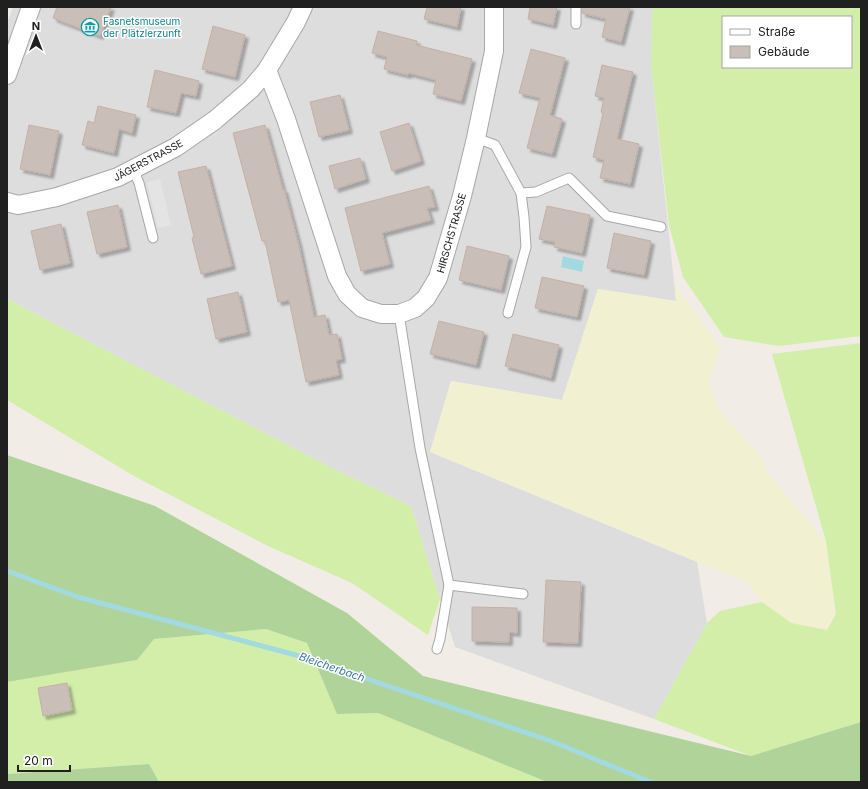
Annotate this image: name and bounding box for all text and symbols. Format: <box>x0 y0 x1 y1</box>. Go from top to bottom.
place label: Fasnetsmuseum der Plätzlerzunft <box>103 15 181 39</box>
north arrow <box>16 16 56 56</box>
legend <box>722 16 852 68</box>
museum icon: Fasnetsmuseum der Plätzlerzunft <box>80 17 100 37</box>
text: N <box>32 19 40 33</box>
text: Straße <box>758 24 795 39</box>
text: Gebäude <box>758 44 810 59</box>
street label: JÄGERSTRASSE <box>111 137 185 183</box>
street label: HIRSCHSTRASSE <box>434 192 468 274</box>
water label: Bleicherbach <box>297 649 367 685</box>
scale bar <box>18 747 70 773</box>
text: 20 m <box>24 753 53 768</box>

